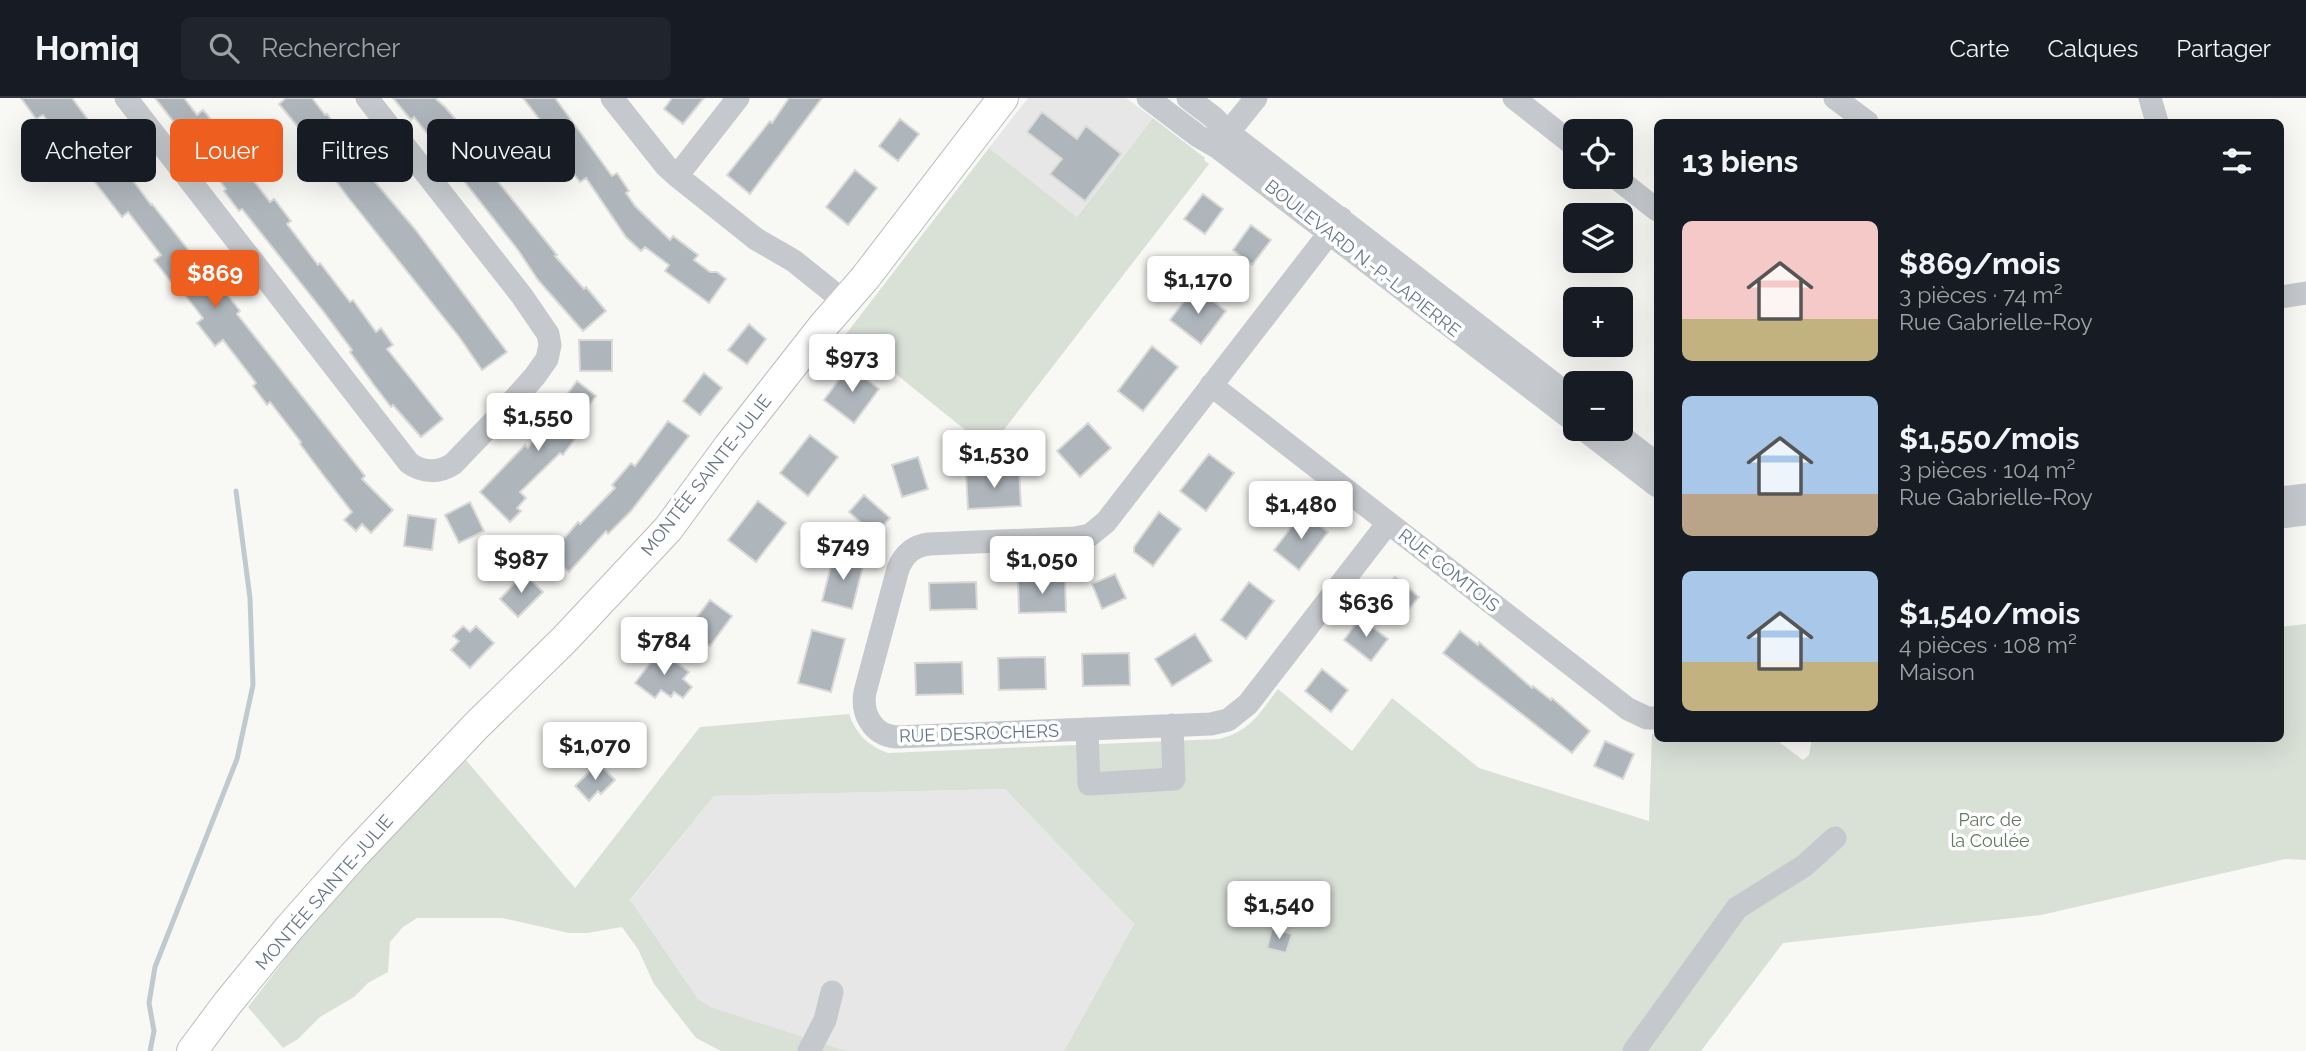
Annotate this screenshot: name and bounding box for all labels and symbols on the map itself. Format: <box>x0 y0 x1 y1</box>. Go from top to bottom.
street label: BOULEVARD N.-P.-LAPIERRE <box>1261 175 1465 341</box>
pin: $869 <box>174 250 256 310</box>
pin: $1,170 <box>1141 256 1255 316</box>
pin: $973 <box>811 334 893 394</box>
street label: MONTÉE SAINTE-JULIE <box>636 390 775 560</box>
pin: $1,550 <box>481 394 595 453</box>
pin: $1,530 <box>937 430 1051 490</box>
pin: $1,480 <box>1244 482 1358 541</box>
pin: $749 <box>802 522 884 582</box>
street label: RUE COMTOIS <box>1395 524 1504 616</box>
pin: $987 <box>480 536 562 595</box>
pin: $1,050 <box>985 536 1099 596</box>
pin: $636 <box>1325 580 1407 639</box>
pin: $784 <box>623 618 705 677</box>
street label: RUE DESROCHERS <box>899 720 1059 746</box>
pin: $1,070 <box>538 722 652 782</box>
park label: Parc de la Coulée <box>1950 809 2030 851</box>
street label: MONTÉE SAINTE-JULIE <box>250 810 397 974</box>
pin: $1,540 <box>1222 882 1336 941</box>

